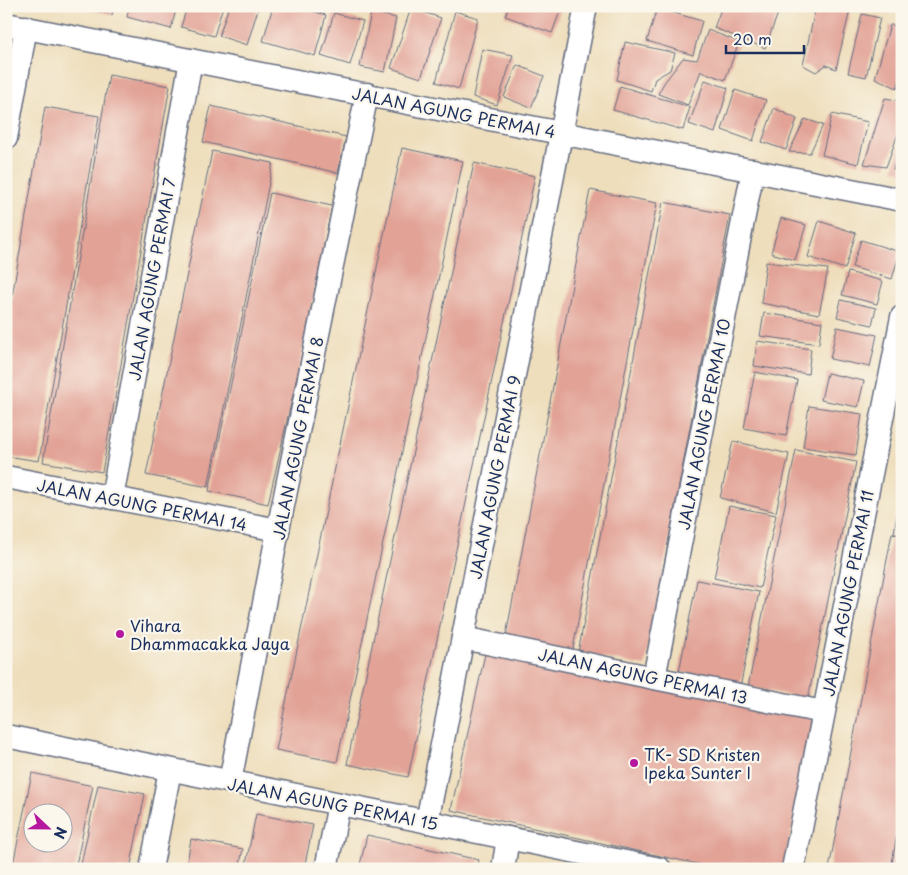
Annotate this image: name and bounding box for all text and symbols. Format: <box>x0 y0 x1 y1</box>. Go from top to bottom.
scale bar <box>726 22 803 54</box>
text: 20 m <box>733 27 772 50</box>
street label: JALAN AGUNG PERMAI 4 <box>350 80 558 144</box>
street label: JALAN AGUNG PERMAI 7 <box>121 176 181 382</box>
street label: JALAN AGUNG PERMAI 10 <box>671 316 735 532</box>
street label: JALAN AGUNG PERMAI 8 <box>265 334 329 542</box>
street label: JALAN AGUNG PERMAI 9 <box>462 373 526 581</box>
street label: JALAN AGUNG PERMAI 14 <box>35 472 249 536</box>
street label: JALAN AGUNG PERMAI 11 <box>815 488 879 698</box>
place label: Vihara Dhammacakka Jaya <box>130 613 290 655</box>
marker: Vihara Dhammacakka Jaya <box>114 628 126 640</box>
street label: JALAN AGUNG PERMAI 13 <box>536 641 750 709</box>
place label: TK- SD Kristen Ipeka Sunter I <box>644 742 761 784</box>
marker: TK- SD Kristen Ipeka Sunter I <box>628 757 640 769</box>
street label: JALAN AGUNG PERMAI 15 <box>226 771 440 835</box>
north arrow <box>22 802 72 852</box>
text: N <box>49 824 72 842</box>

